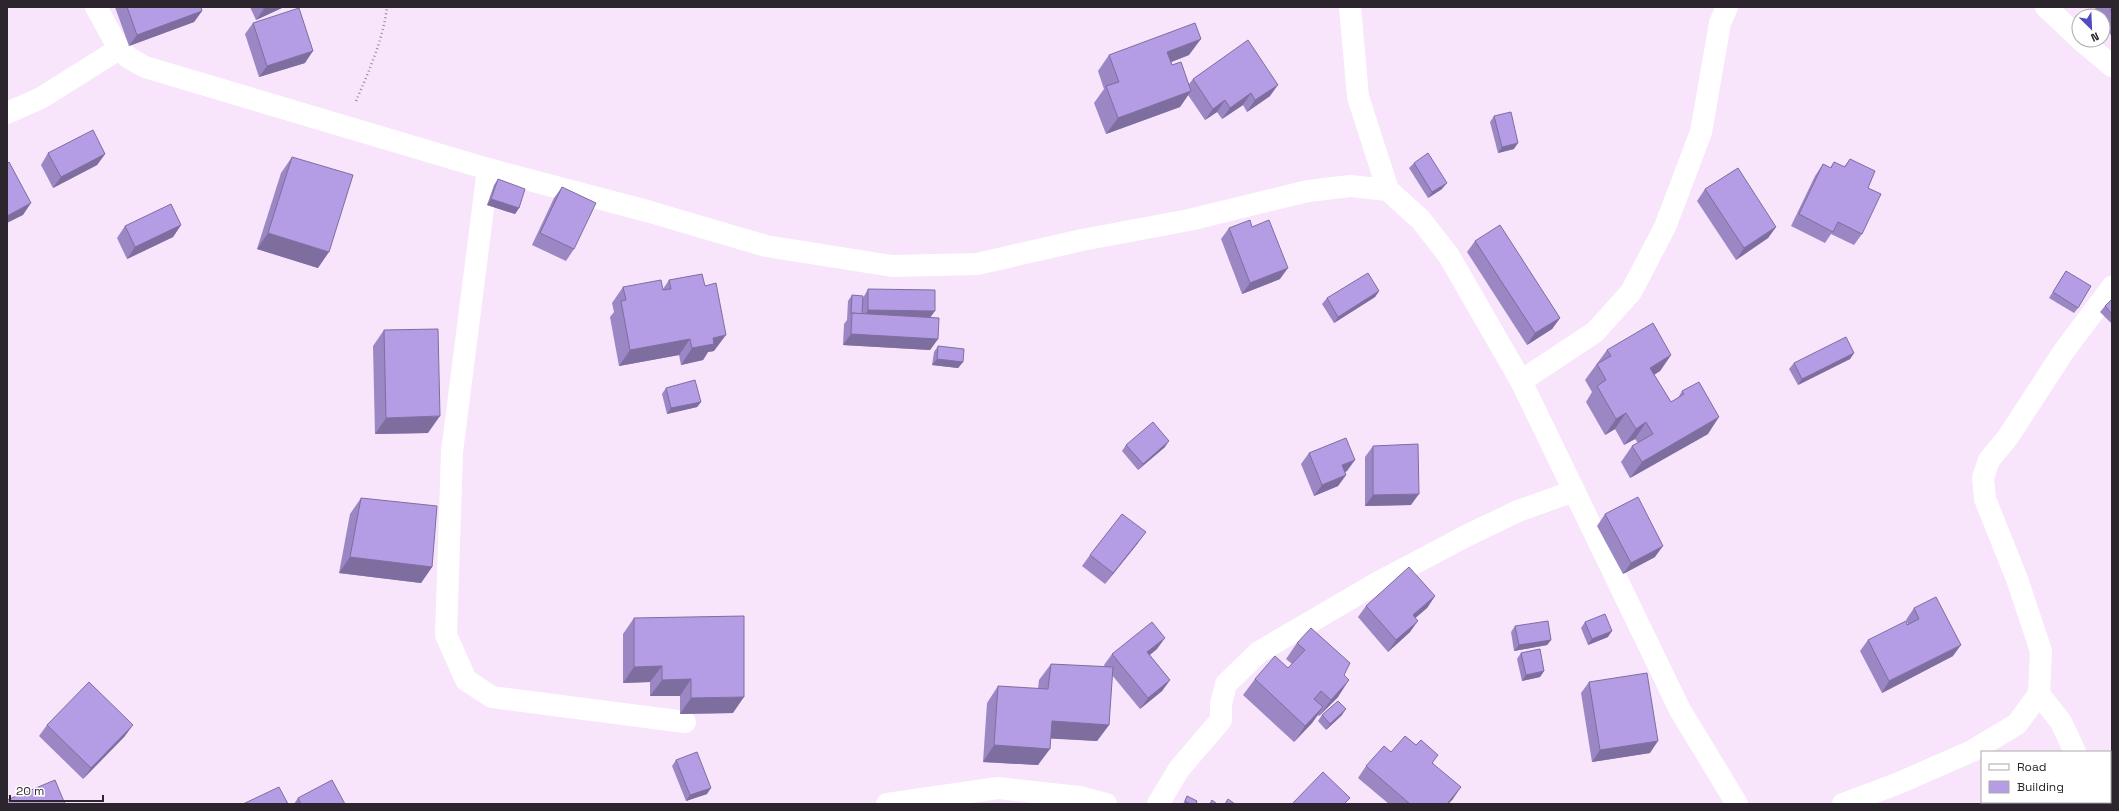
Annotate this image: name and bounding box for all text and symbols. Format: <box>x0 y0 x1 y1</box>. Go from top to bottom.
north arrow <box>2071 8 2111 48</box>
text: N <box>2089 29 2101 45</box>
legend <box>1981 751 2111 803</box>
text: Road <box>2017 759 2046 775</box>
scale bar <box>10 777 103 803</box>
text: Building <box>2017 779 2064 795</box>
text: 20 m <box>16 783 44 799</box>

